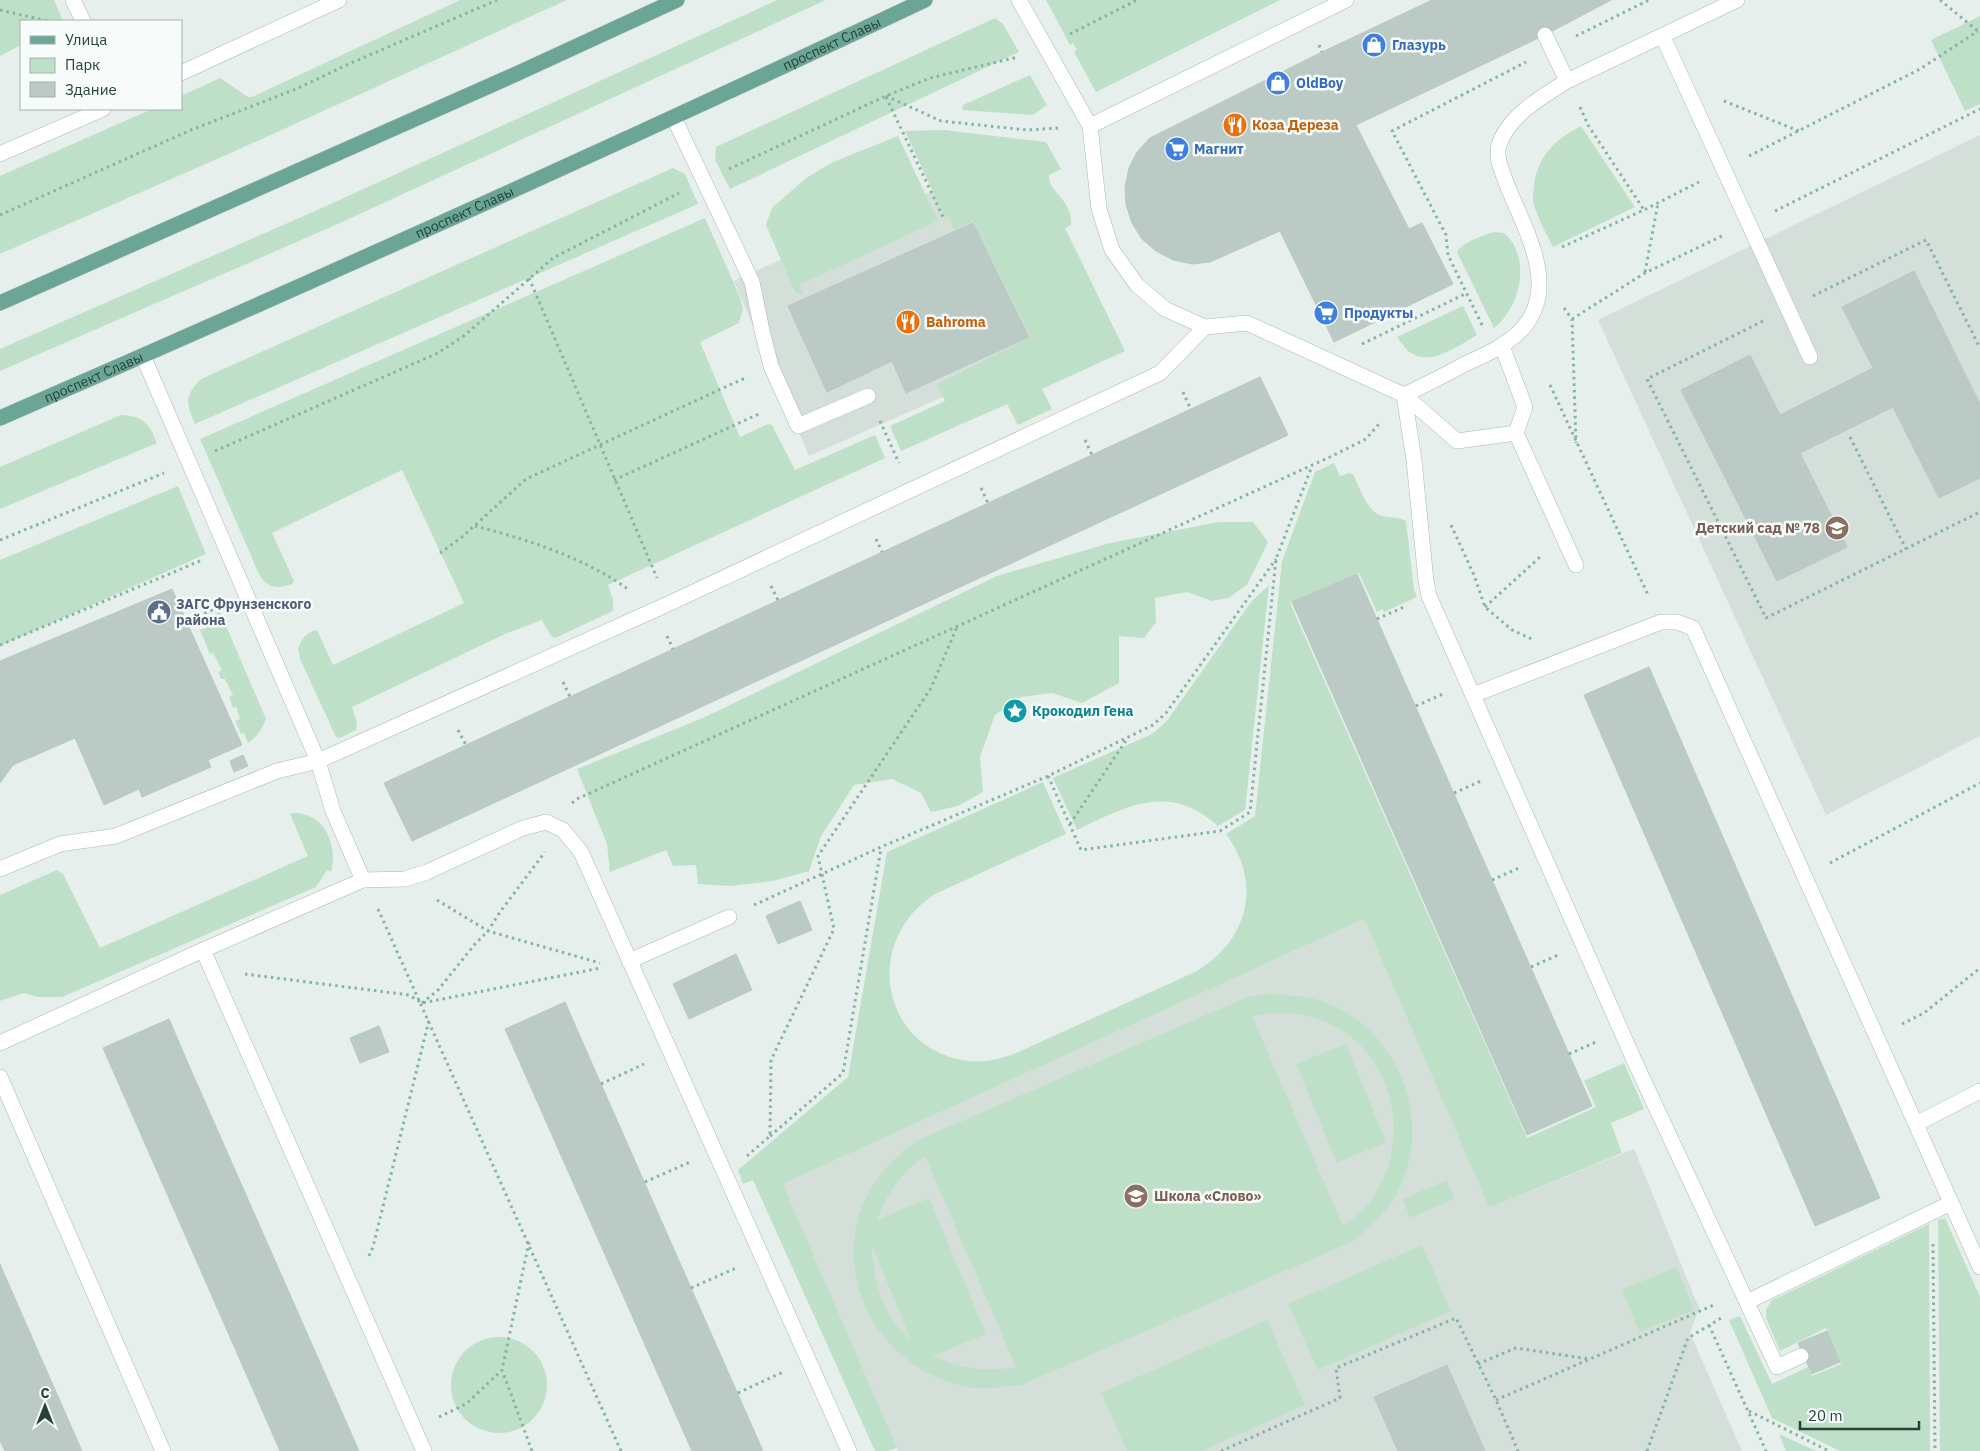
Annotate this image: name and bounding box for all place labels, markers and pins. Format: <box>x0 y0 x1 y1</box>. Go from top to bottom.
shop icon: Глазурь <box>1361 32 1387 58</box>
place label: Глазурь <box>1392 36 1446 54</box>
shop icon: OldBoy <box>1265 70 1291 96</box>
place label: OldBoy <box>1296 74 1344 92</box>
restaurant icon: Коза Дереза <box>1222 112 1248 138</box>
place label: Коза Дереза <box>1252 116 1339 134</box>
supermarket icon: Магнит <box>1164 136 1190 162</box>
place label: Магнит <box>1194 140 1244 158</box>
supermarket icon: Продукты <box>1313 300 1339 326</box>
place label: Продукты <box>1344 304 1413 322</box>
restaurant icon: Bahroma <box>895 309 921 335</box>
place label: Bahroma <box>926 313 986 331</box>
school or university icon: Детский сад № 78 <box>1824 515 1850 541</box>
place label: Детский сад № 78 <box>1695 519 1820 537</box>
place label: ЗАГС Фрунзенского района <box>176 595 311 629</box>
public building icon: ЗАГС Фрунзенского района <box>146 599 172 625</box>
place icon: Крокодил Гена <box>1002 698 1028 724</box>
place label: Крокодил Гена <box>1032 702 1134 720</box>
school or university icon: Школа «Слово» <box>1123 1183 1149 1209</box>
place label: Школа «Слово» <box>1154 1187 1261 1205</box>

